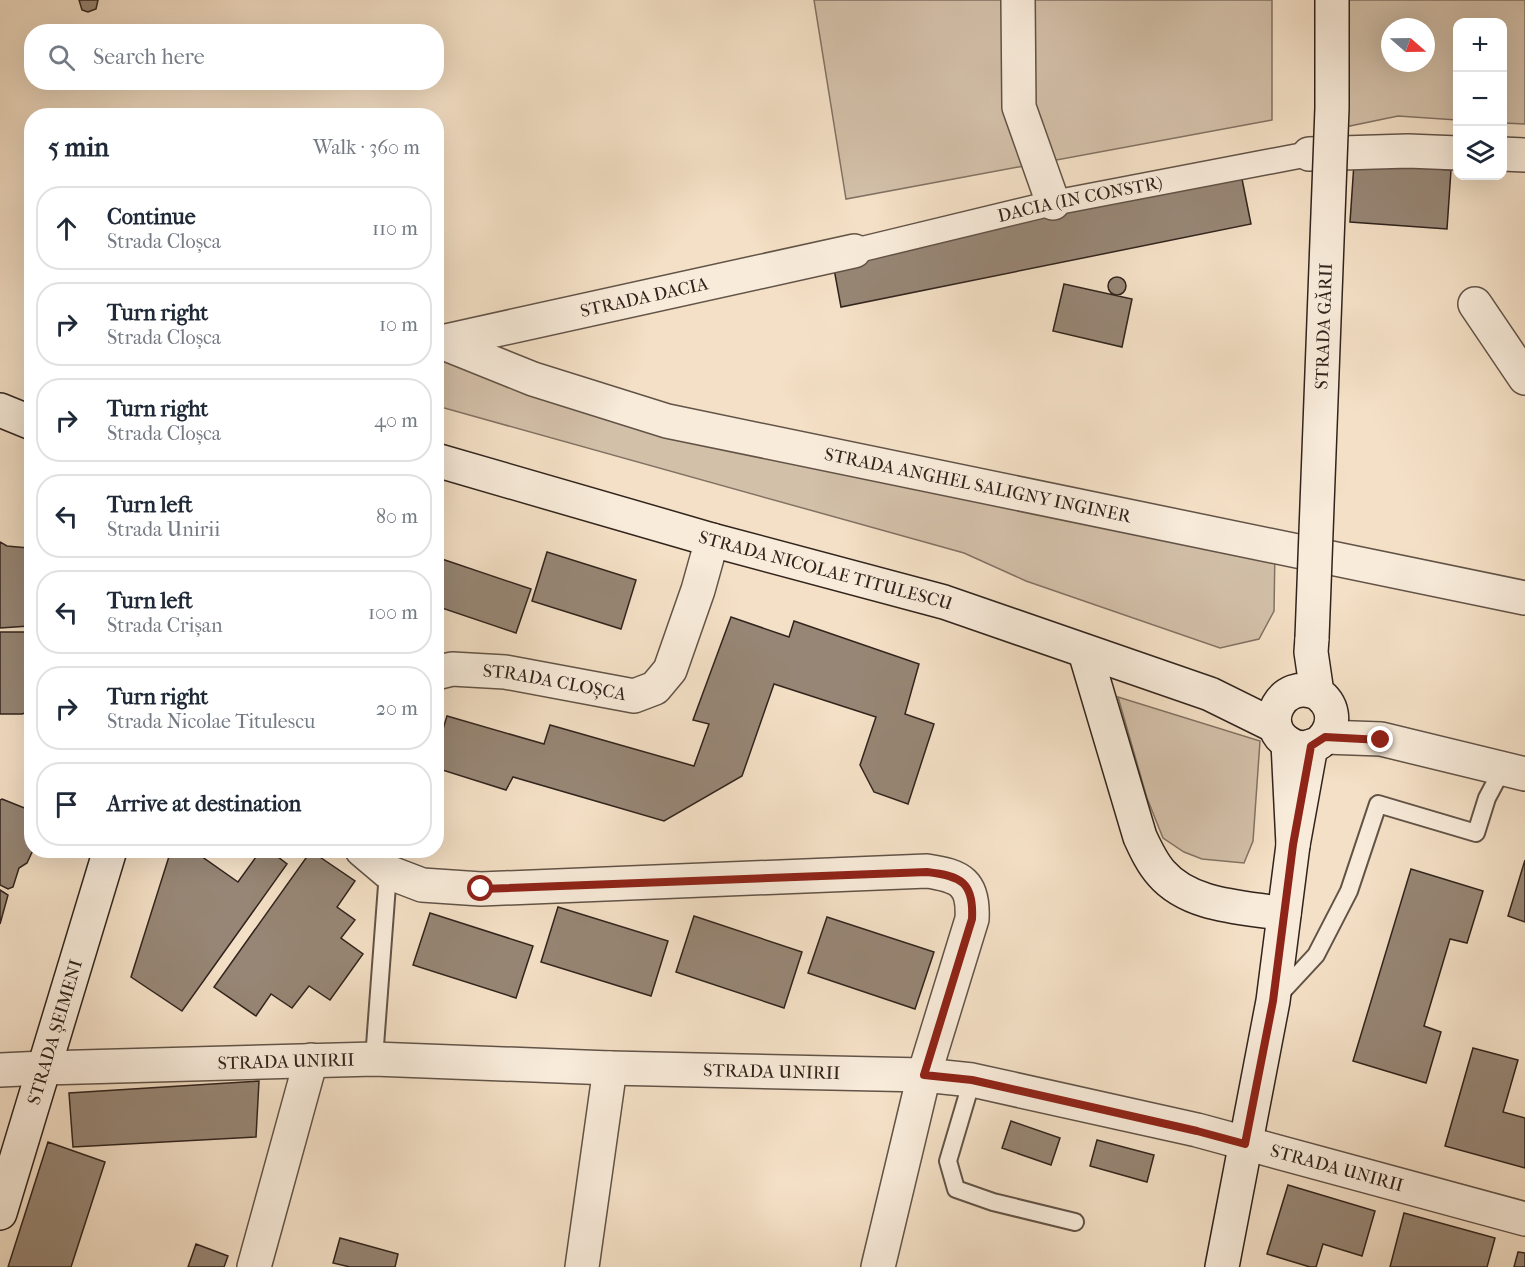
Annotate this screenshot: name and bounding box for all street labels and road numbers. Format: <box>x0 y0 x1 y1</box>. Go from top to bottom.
street label: DACIA (IN CONSTR) <box>995 172 1164 227</box>
street label: STRADA GĂRII <box>1311 263 1337 390</box>
street label: STRADA DACIA <box>578 273 711 322</box>
street label: STRADA ANGHEL SALIGNY INGINER <box>823 444 1134 528</box>
street label: STRADA NICOLAE TITULESCU <box>696 527 955 615</box>
street label: STRADA CLOȘCA <box>482 661 628 705</box>
street label: STRADA ȘEIMENI <box>23 957 87 1107</box>
street label: STRADA UNIRII <box>217 1050 355 1074</box>
street label: STRADA UNIRII <box>703 1060 840 1084</box>
street label: STRADA UNIRII <box>1268 1140 1405 1196</box>

